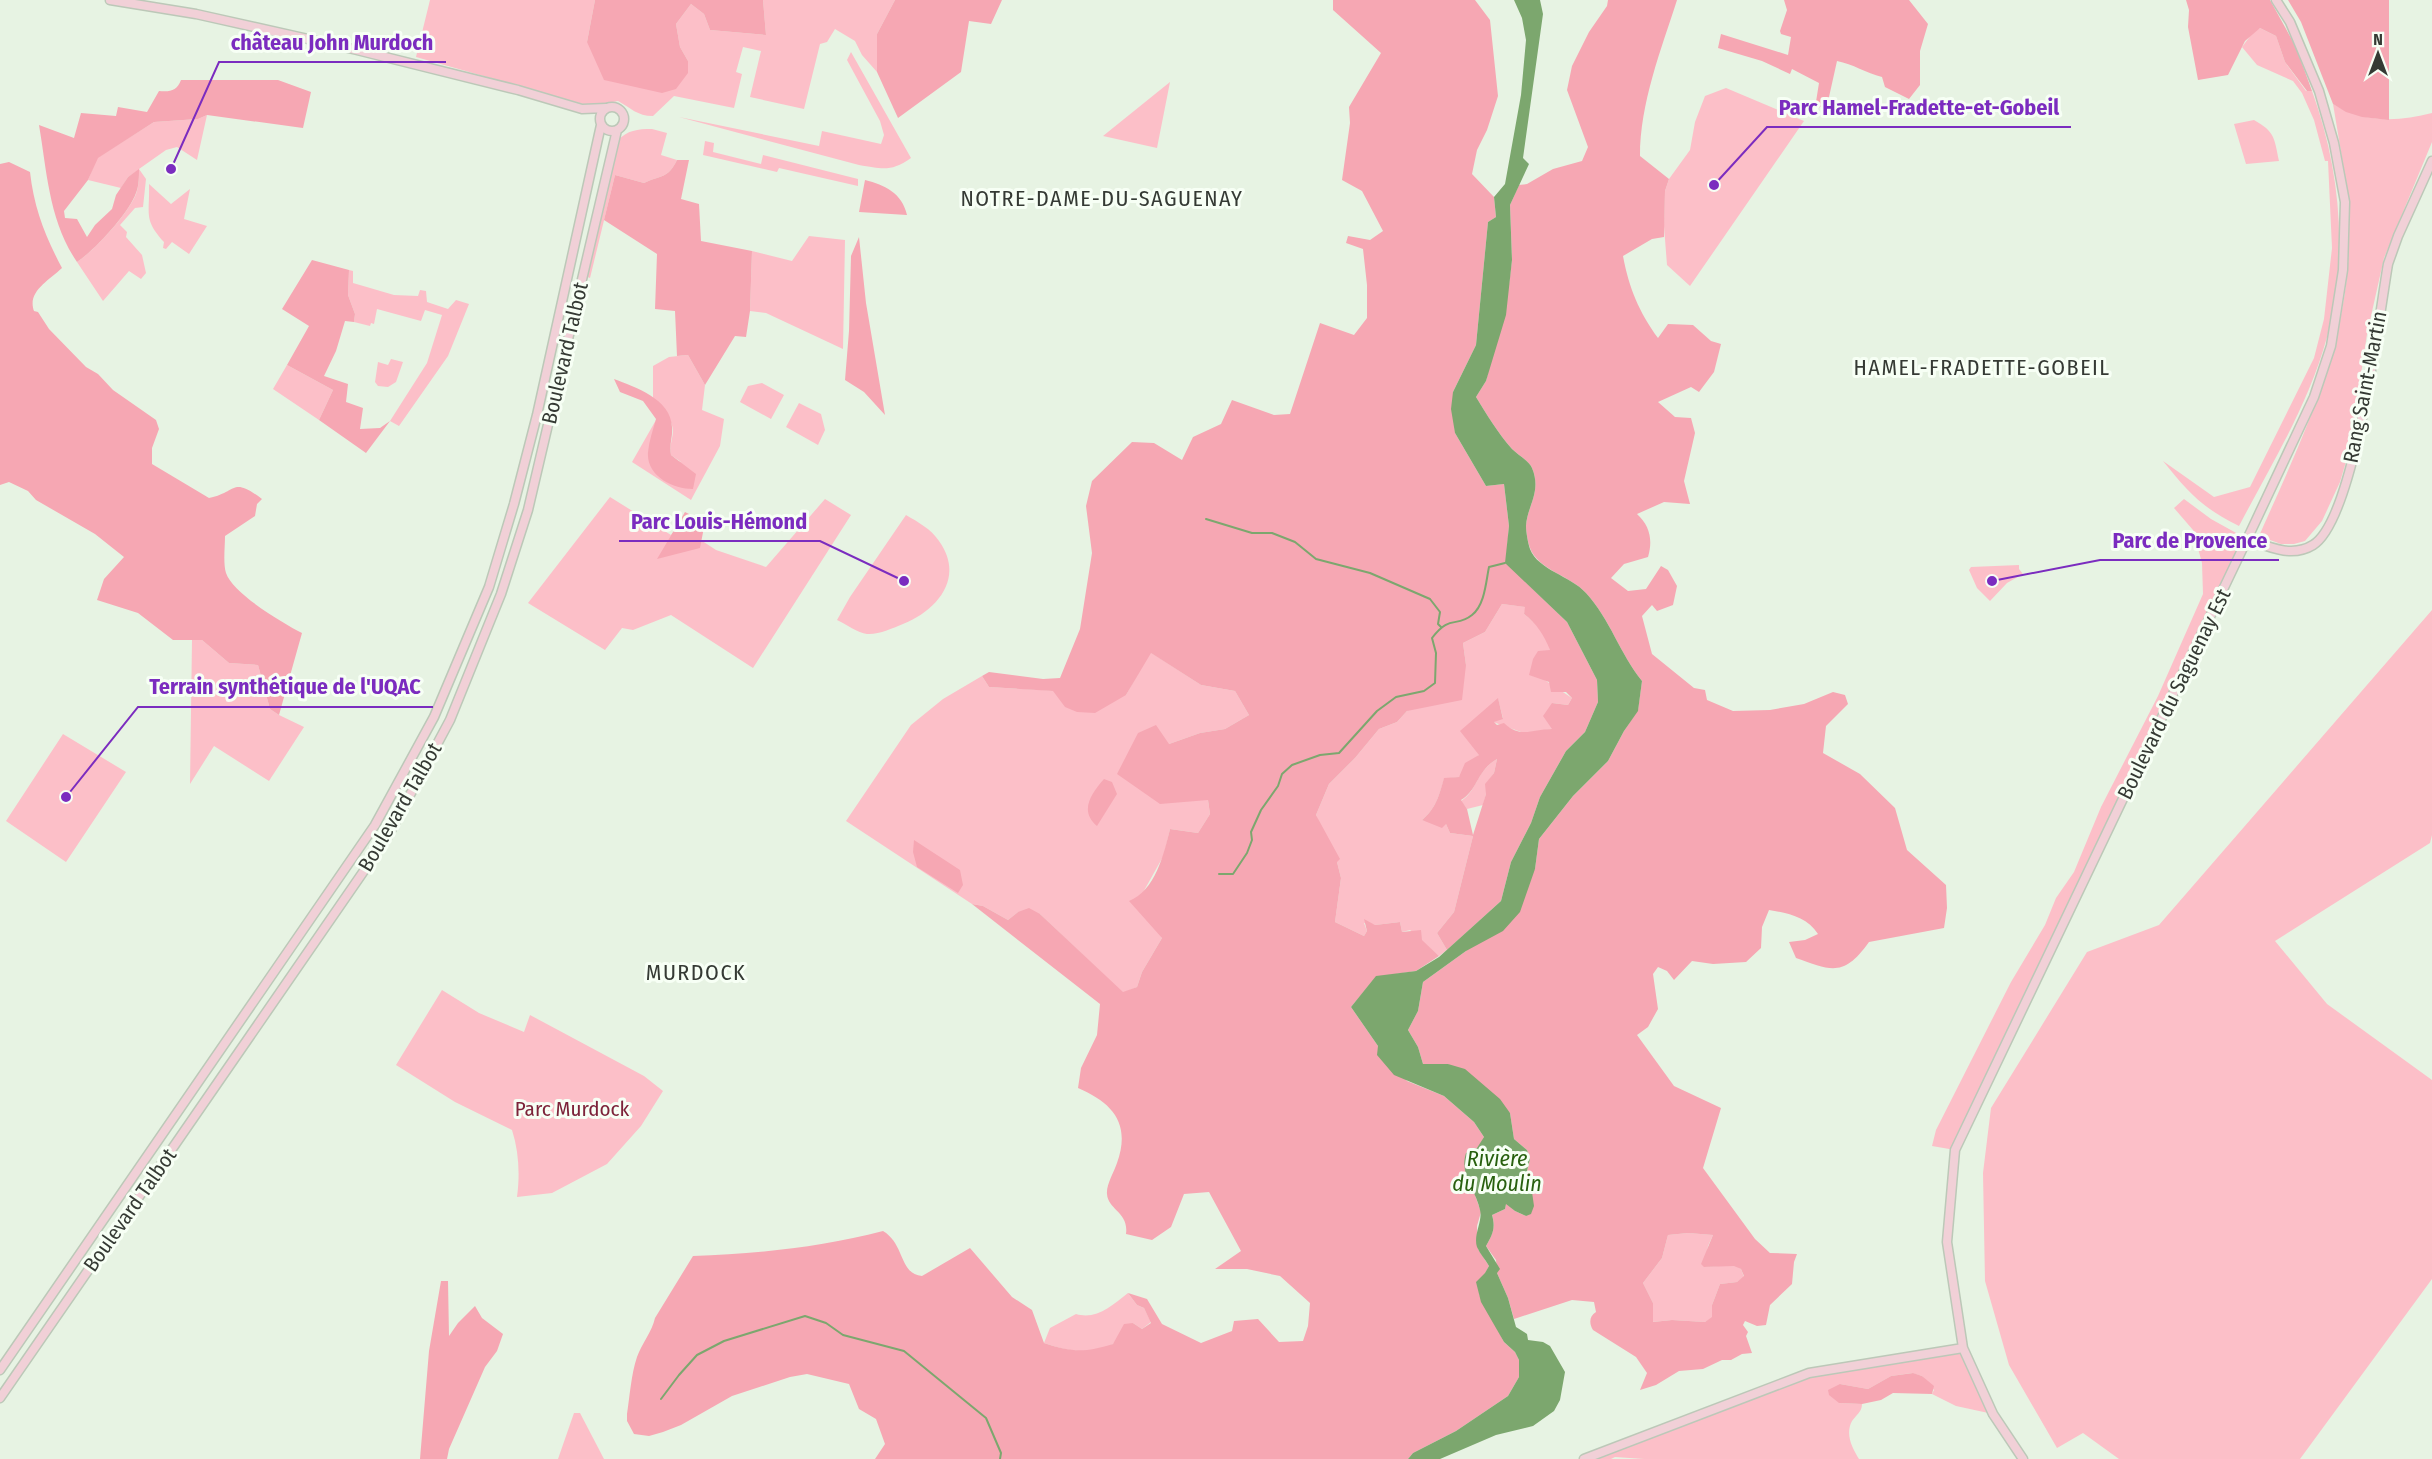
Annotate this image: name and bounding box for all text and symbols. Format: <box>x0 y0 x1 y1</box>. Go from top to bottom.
callout: château John Murdoch <box>219 22 446 62</box>
north arrow <box>2348 24 2408 84</box>
text: château John Murdoch <box>231 29 433 56</box>
text: N <box>2373 30 2383 49</box>
callout: Parc Hamel-Fradette-et-Gobeil <box>1767 87 2071 127</box>
text: Parc Hamel-Fradette-et-Gobeil <box>1779 94 2060 121</box>
district label: NOTRE-DAME-DU-SAGUENAY <box>960 185 1244 212</box>
street label: Boulevard Talbot <box>536 279 594 427</box>
street label: Rang Saint-Martin <box>2338 309 2392 465</box>
district label: HAMEL-FRADETTE-GOBEIL <box>1854 354 2110 381</box>
callout: Parc Louis-Hémond <box>619 501 820 541</box>
text: Parc Louis-Hémond <box>631 508 807 535</box>
callout: Parc de Provence <box>2100 520 2279 560</box>
text: Parc de Provence <box>2113 527 2267 554</box>
street label: Boulevard du Saguenay Est <box>2112 584 2236 804</box>
callout: Terrain synthétique de l'UQAC <box>138 667 433 707</box>
text: Terrain synthétique de l'UQAC <box>149 673 421 700</box>
street label: Boulevard Talbot <box>353 738 448 876</box>
district label: MURDOCK <box>646 959 746 986</box>
park label: Parc Murdock <box>515 1096 630 1122</box>
street label: Boulevard Talbot <box>78 1143 182 1277</box>
water label: Rivière du Moulin <box>1452 1145 1542 1197</box>

